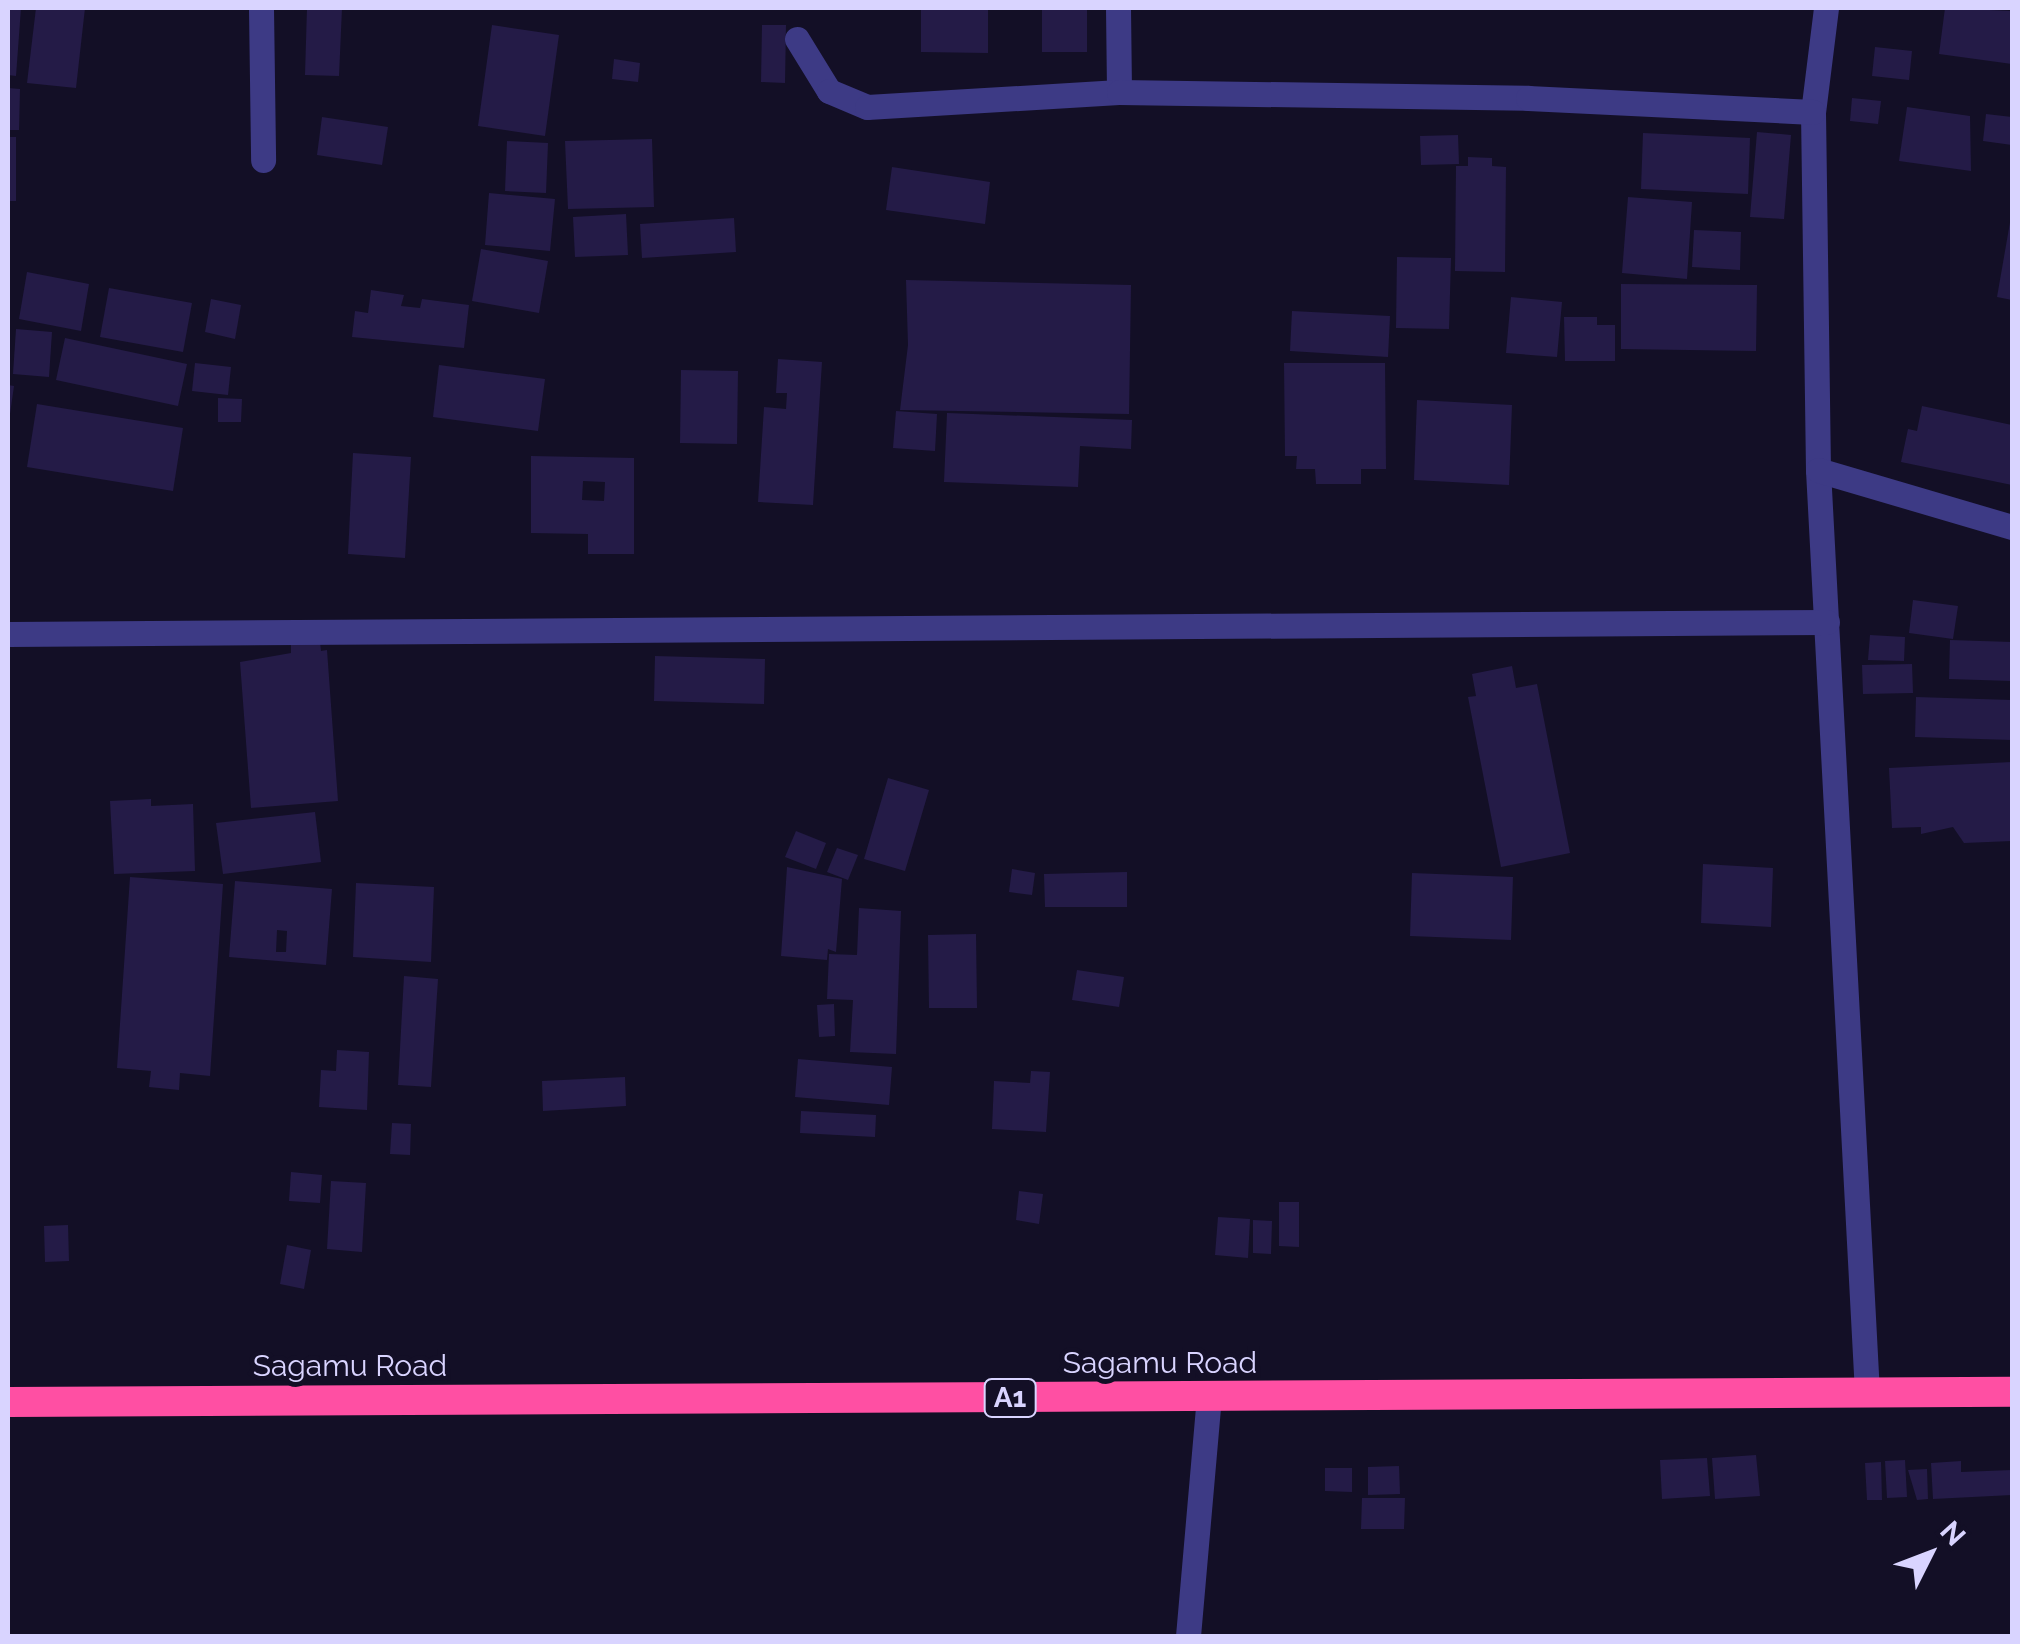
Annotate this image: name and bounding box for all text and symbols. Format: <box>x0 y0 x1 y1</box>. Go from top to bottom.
street label: Sagamu Road <box>1063 1345 1257 1381</box>
street label: Sagamu Road <box>253 1348 447 1384</box>
road number: A1 <box>982 1375 1038 1421</box>
north arrow <box>1880 1504 1980 1604</box>
text: N <box>1933 1515 1972 1553</box>

